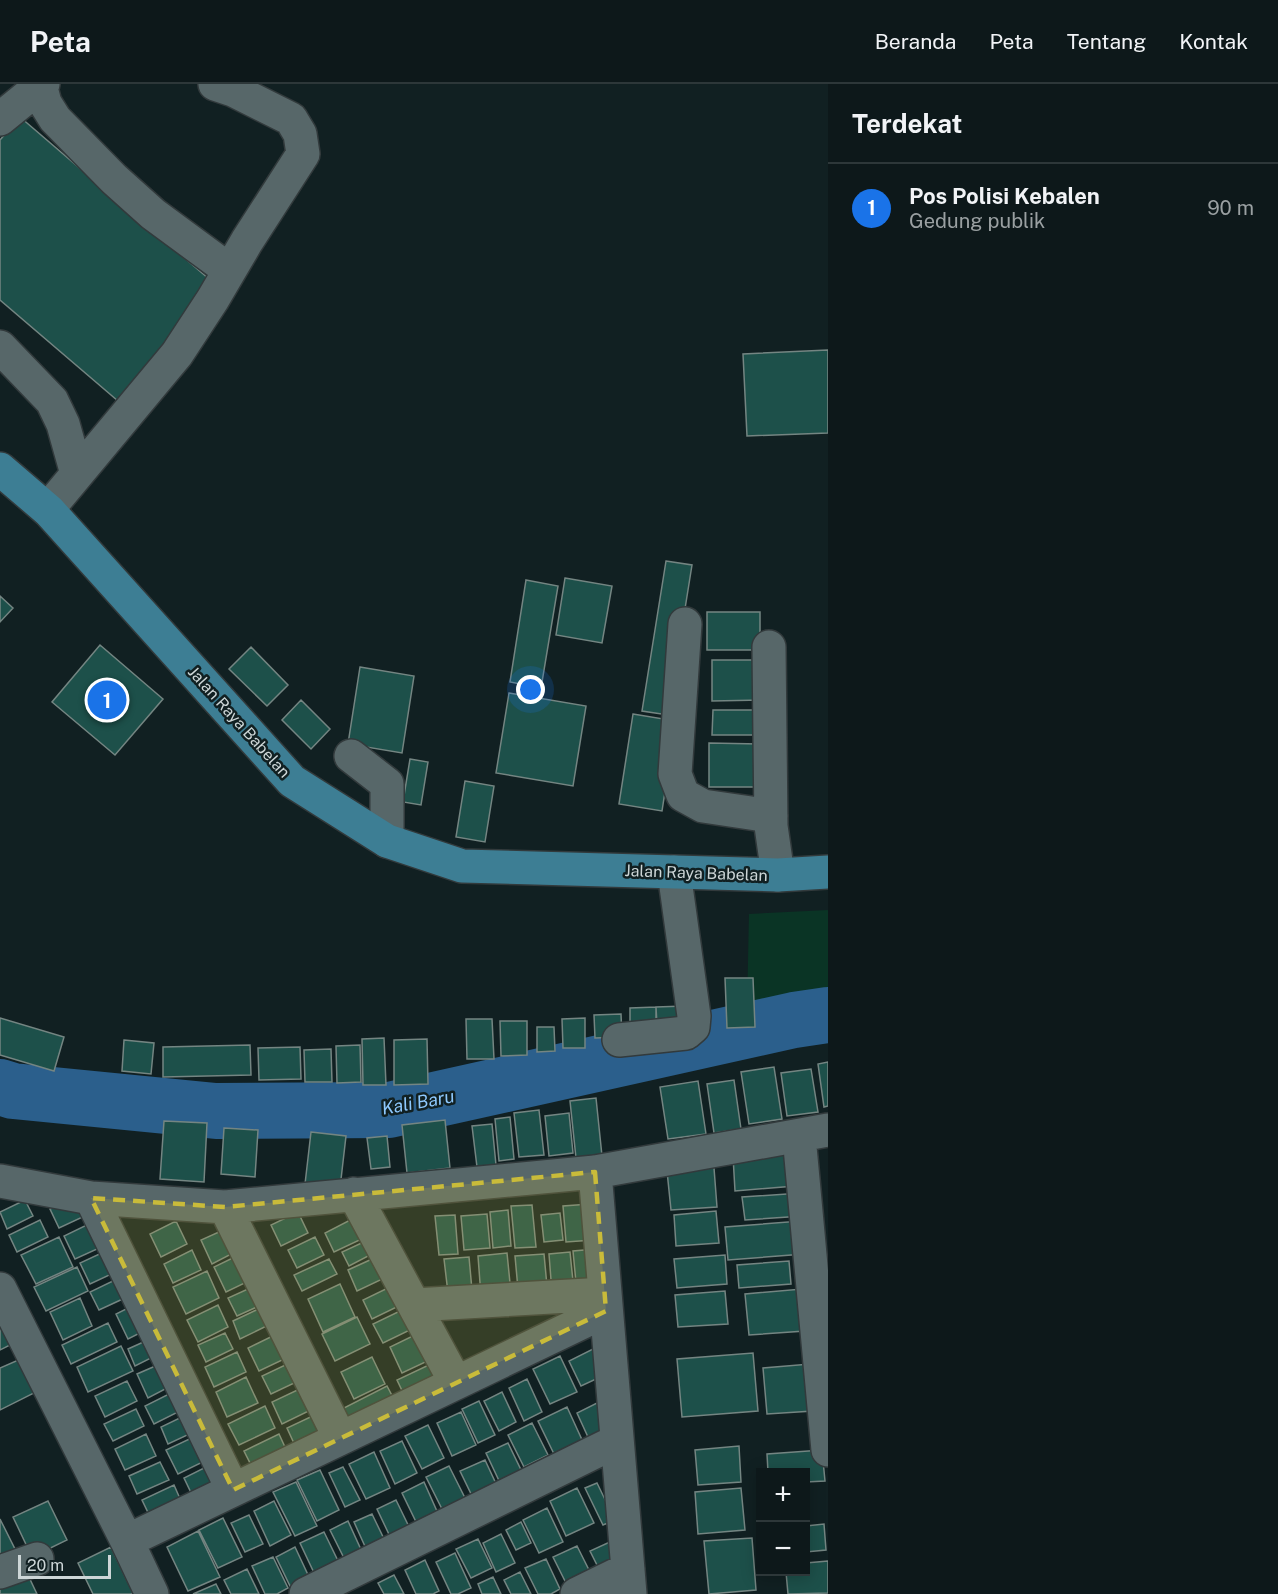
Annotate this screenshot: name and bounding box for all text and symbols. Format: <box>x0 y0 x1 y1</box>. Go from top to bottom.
text: Peta <box>30 25 91 58</box>
text: Beranda <box>875 29 956 54</box>
text: Peta <box>989 29 1034 54</box>
text: Tentang <box>1067 29 1146 54</box>
text: Kontak <box>1179 29 1248 54</box>
text: Terdekat <box>852 108 962 139</box>
text: Pos Polisi Kebalen <box>909 183 1100 209</box>
text: 1 <box>867 196 876 220</box>
text: 90 m <box>1207 196 1254 220</box>
text: Gedung publik <box>909 209 1045 233</box>
street label: Jalan Raya Babelan <box>184 662 294 782</box>
your location <box>516 675 545 704</box>
pin: 1 <box>88 678 126 722</box>
street label: Jalan Raya Babelan <box>624 861 768 885</box>
water label: Kali Baru <box>380 1085 456 1119</box>
map controls <box>756 1468 810 1576</box>
button: + <box>756 1468 810 1522</box>
button: − <box>756 1522 810 1576</box>
scale bar <box>18 1552 111 1580</box>
text: 20 m <box>27 1556 64 1575</box>

